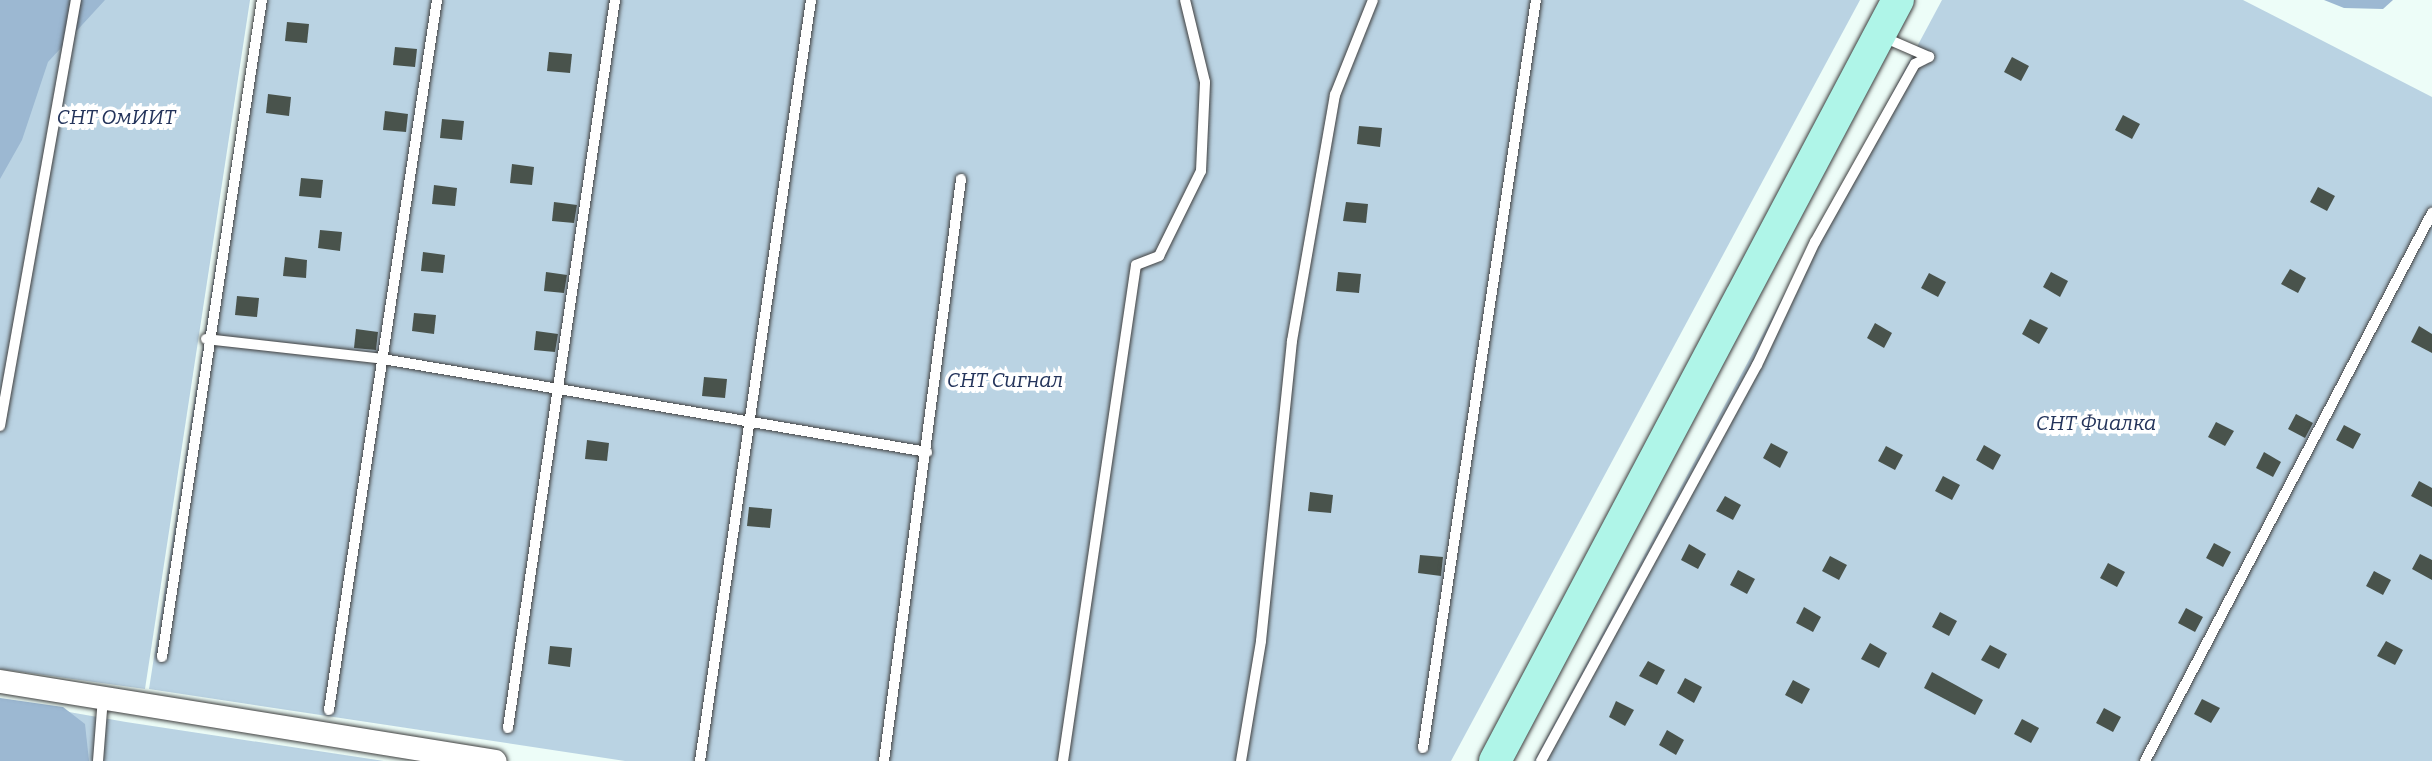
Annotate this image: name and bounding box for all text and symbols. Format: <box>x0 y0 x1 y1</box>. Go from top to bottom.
park label: СНТ ОмИИТ <box>56 104 176 130</box>
park label: СНТ Сигнал <box>947 367 1063 393</box>
park label: СНТ Фиалка <box>2036 410 2156 436</box>

